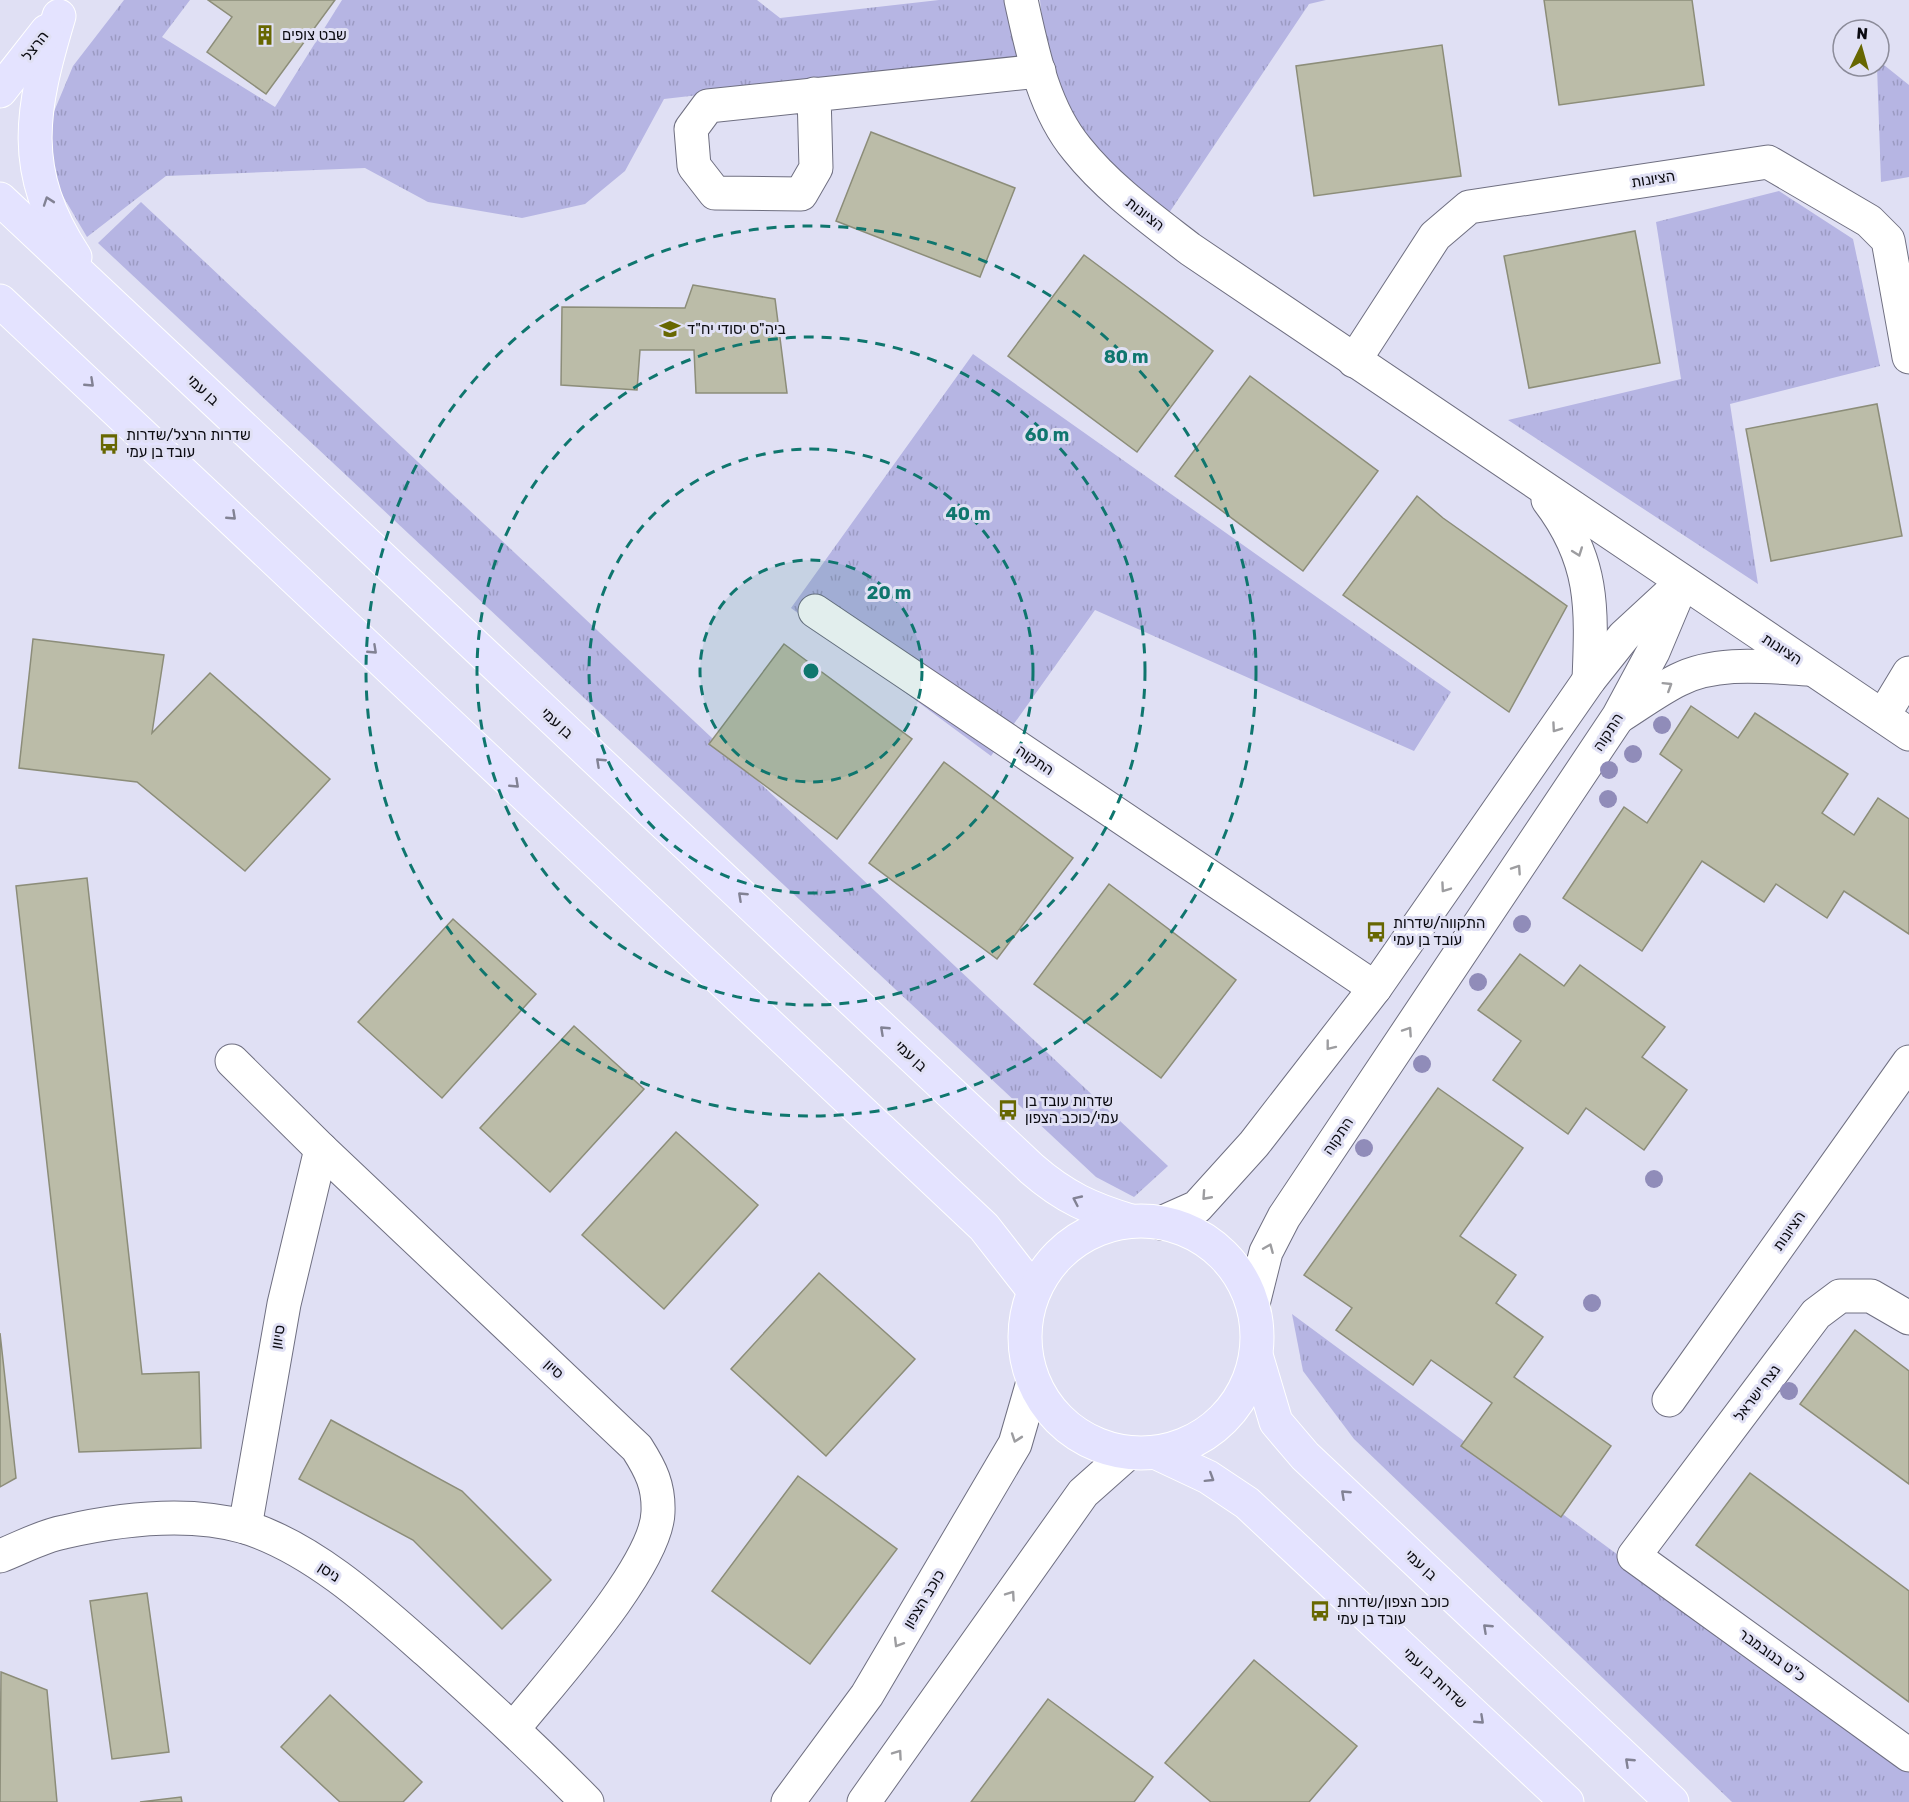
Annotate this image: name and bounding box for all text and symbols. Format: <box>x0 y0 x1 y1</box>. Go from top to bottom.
north arrow <box>1831 18 1891 78</box>
building icon: שבט צופים <box>253 23 277 47</box>
text: N <box>1856 24 1869 44</box>
place label: שבט צופים <box>282 26 347 44</box>
street label: הרצל <box>18 27 52 65</box>
street label: הציונות <box>1630 167 1676 191</box>
street label: הציונות <box>1122 193 1168 235</box>
one-way arrow <box>43 196 56 207</box>
school or university icon: ביה"ס יסודי יח"ד <box>658 317 682 341</box>
place label: ביה"ס יסודי יח"ד <box>687 320 786 338</box>
text: 80 m <box>1104 346 1148 368</box>
street label: בן עמי <box>183 371 223 409</box>
one-way arrow <box>82 375 93 386</box>
text: 60 m <box>1025 424 1069 446</box>
place label: שדרות הרצל/שדרות עובד בן עמי <box>126 426 251 461</box>
bus stop icon: שדרות הרצל/שדרות עובד בן עמי <box>97 432 121 456</box>
text: 40 m <box>946 503 990 525</box>
one-way arrow <box>224 509 235 520</box>
one-way arrow <box>1571 546 1584 557</box>
text: 20 m <box>867 582 911 604</box>
street label: הציונות <box>1759 629 1805 669</box>
one-way arrow <box>367 643 377 654</box>
centre of rings <box>801 661 821 681</box>
one-way arrow <box>1661 683 1672 694</box>
street label: בן עמי <box>537 704 577 742</box>
street label: התקוה <box>1589 710 1627 754</box>
one-way arrow <box>1552 721 1563 732</box>
street label: התקוה <box>1013 741 1057 779</box>
one-way arrow <box>596 759 607 770</box>
one-way arrow <box>508 777 519 788</box>
one-way arrow <box>1509 865 1521 875</box>
one-way arrow <box>1441 881 1452 892</box>
one-way arrow <box>738 892 749 903</box>
place label: התקווה/שדרות עובד בן עמי <box>1393 914 1485 949</box>
bus stop icon: התקווה/שדרות עובד בן עמי <box>1364 920 1388 944</box>
one-way arrow <box>880 1026 891 1037</box>
one-way arrow <box>1401 1027 1412 1038</box>
street label: בן עמי <box>891 1037 931 1075</box>
one-way arrow <box>1327 1039 1338 1050</box>
place label: שדרות עובד בן עמי/כוכב הצפון <box>1025 1092 1119 1127</box>
bus stop icon: שדרות עובד בן עמי/כוכב הצפון <box>996 1098 1020 1122</box>
street label: התקוה <box>1319 1114 1357 1158</box>
one-way arrow <box>1202 1189 1213 1200</box>
one-way arrow <box>1072 1195 1083 1207</box>
street label: הציונות <box>1769 1208 1809 1254</box>
one-way arrow <box>1262 1243 1274 1254</box>
street label: סיוון <box>267 1324 289 1350</box>
street label: סיון <box>540 1355 568 1383</box>
street label: נצח ישראל <box>1730 1361 1784 1425</box>
one-way arrow <box>1011 1432 1024 1443</box>
one-way arrow <box>1204 1471 1214 1483</box>
one-way arrow <box>1342 1491 1353 1502</box>
street label: בן עמי <box>1401 1546 1441 1584</box>
street label: ניסן <box>314 1558 344 1586</box>
street label: כוכב הצפון <box>899 1566 949 1632</box>
one-way arrow <box>1004 1591 1015 1602</box>
place label: כוכב הצפון/שדרות עובד בן עמי <box>1337 1593 1449 1628</box>
bus stop icon: כוכב הצפון/שדרות עובד בן עמי <box>1308 1599 1332 1623</box>
one-way arrow <box>1484 1624 1494 1635</box>
street label: כ"ט בנובמבר <box>1735 1625 1809 1685</box>
one-way arrow <box>894 1637 905 1647</box>
street label: שדרות בן עמי <box>1399 1644 1471 1712</box>
one-way arrow <box>1473 1713 1483 1724</box>
one-way arrow <box>891 1750 902 1761</box>
one-way arrow <box>1626 1758 1636 1769</box>

